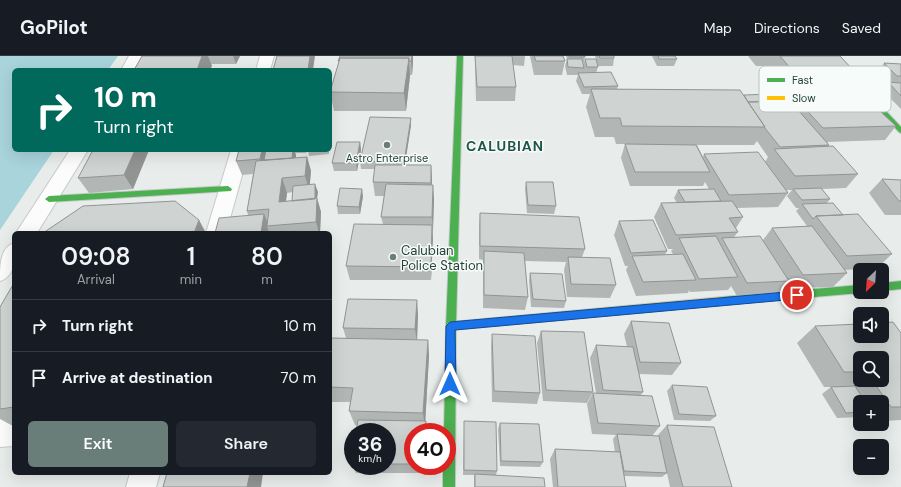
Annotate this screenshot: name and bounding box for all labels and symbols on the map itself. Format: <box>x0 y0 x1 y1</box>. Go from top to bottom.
legend <box>759 66 891 112</box>
text: Fast <box>792 73 813 87</box>
text: Slow <box>792 91 816 105</box>
district label: CALUBIAN <box>466 137 544 155</box>
marker: Astro Enterprise <box>382 140 392 150</box>
place label: Astro Enterprise <box>346 151 428 165</box>
place label: Calubian Police Station <box>401 242 483 274</box>
marker: Calubian Police Station <box>388 252 398 262</box>
north arrow <box>853 263 889 299</box>
pin <box>780 278 814 312</box>
position arrow <box>429 363 471 405</box>
speed limit sign: 40 <box>404 423 456 475</box>

